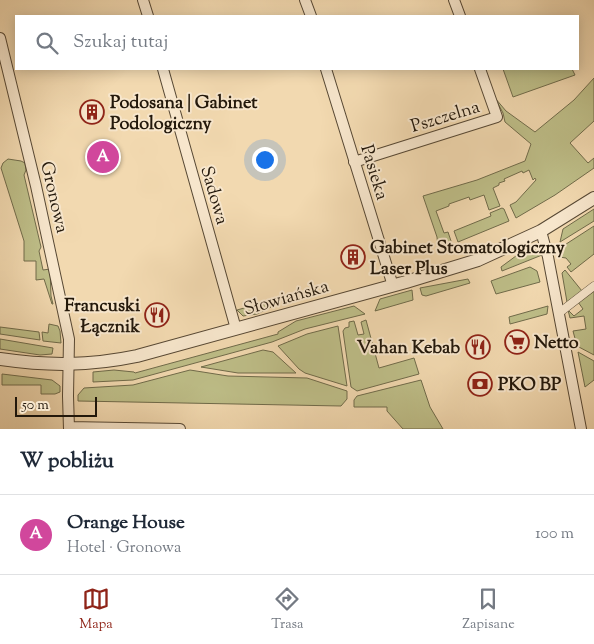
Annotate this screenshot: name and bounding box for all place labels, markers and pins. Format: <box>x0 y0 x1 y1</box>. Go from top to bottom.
place label: Podosana | Gabinet Podologiczny <box>110 91 258 138</box>
building icon: Podosana | Gabinet Podologiczny <box>79 99 105 125</box>
pin: A <box>87 138 119 176</box>
place label: Gabinet Stomatologiczny Laser Plus <box>370 236 565 283</box>
building icon: Gabinet Stomatologiczny Laser Plus <box>340 244 366 270</box>
place label: Francuski Łącznik <box>64 294 141 341</box>
restaurant icon: Francuski Łącznik <box>144 302 170 328</box>
supermarket icon: Netto <box>504 329 530 355</box>
place label: Netto <box>534 331 579 357</box>
restaurant icon: Vahan Kebab <box>465 334 491 360</box>
place label: Vahan Kebab <box>357 336 460 362</box>
bank icon: PKO BP <box>467 371 493 397</box>
place label: PKO BP <box>498 373 561 399</box>

